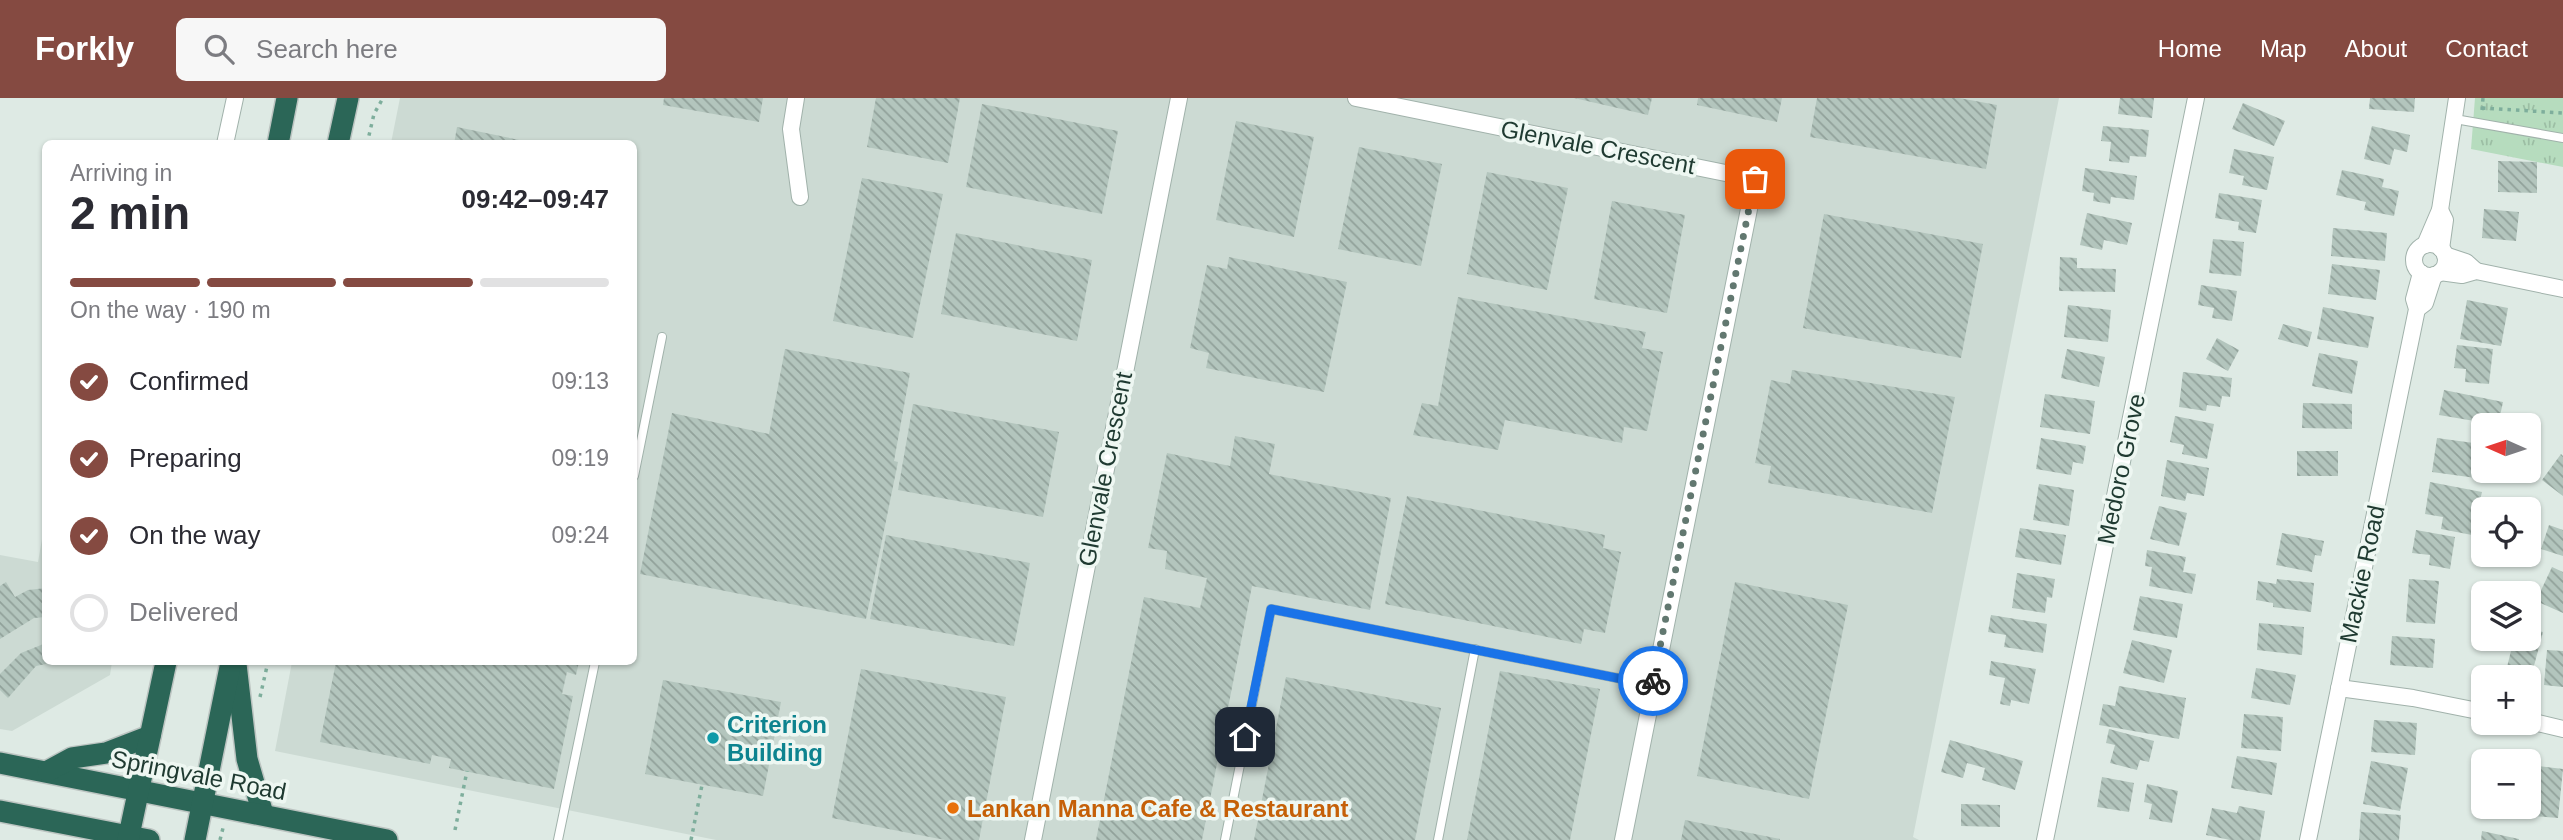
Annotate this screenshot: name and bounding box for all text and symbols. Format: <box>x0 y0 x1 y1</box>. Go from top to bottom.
search box <box>176 18 666 81</box>
text: Forkly <box>35 30 134 67</box>
icon: search <box>200 30 238 68</box>
text: Search here <box>256 34 398 64</box>
text: Home <box>2158 35 2222 62</box>
text: Map <box>2260 35 2307 62</box>
text: About <box>2345 35 2407 62</box>
text: Contact <box>2445 35 2528 62</box>
street label: Glenvale Crescent <box>1499 115 1698 179</box>
pin <box>1725 149 1785 209</box>
text: Arriving in <box>70 160 172 186</box>
icon: bag <box>1736 160 1774 198</box>
text: 09:42–09:47 <box>462 184 609 214</box>
text: 2 min <box>70 187 190 239</box>
text: On the way · 190 m <box>70 297 271 323</box>
icon: check <box>70 363 108 401</box>
text: Confirmed <box>129 366 249 396</box>
text: 09:13 <box>551 368 609 394</box>
street label: Glenvale Crescent <box>1073 369 1137 568</box>
street label: Medoro Grove <box>2092 391 2150 547</box>
north arrow <box>2471 413 2541 483</box>
map controls <box>2471 413 2541 819</box>
icon: check <box>70 440 108 478</box>
text: Preparing <box>129 443 242 473</box>
text: 09:19 <box>551 445 609 471</box>
button: locate <box>2471 497 2541 567</box>
street label: Mackie Road <box>2334 503 2390 645</box>
icon: check <box>70 517 108 555</box>
text: On the way <box>129 520 261 550</box>
text: 09:24 <box>551 522 609 548</box>
button: layers <box>2471 581 2541 651</box>
text: Delivered <box>129 597 239 627</box>
courier <box>1618 646 1688 716</box>
icon: bike <box>1634 662 1672 700</box>
button: + <box>2471 665 2541 735</box>
pin <box>1215 707 1275 767</box>
place label: Criterion Building <box>727 711 827 766</box>
icon: home <box>1226 718 1264 756</box>
marker: Criterion Building <box>705 730 721 746</box>
street label: Springvale Road <box>109 745 289 805</box>
button: − <box>2471 749 2541 819</box>
place label: Lankan Manna Cafe & Restaurant <box>967 795 1348 822</box>
marker: Lankan Manna Cafe & Restaurant <box>945 800 961 816</box>

